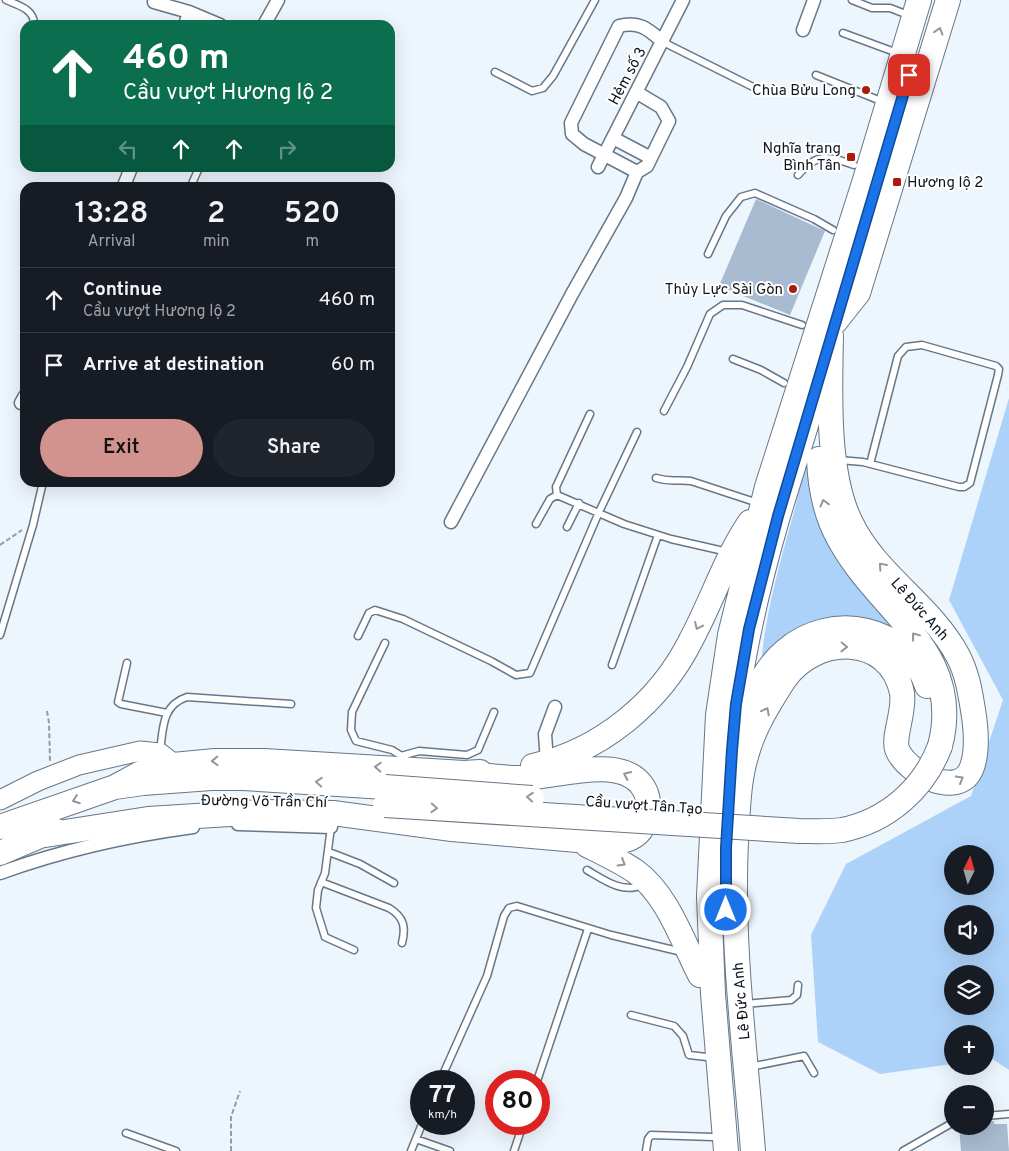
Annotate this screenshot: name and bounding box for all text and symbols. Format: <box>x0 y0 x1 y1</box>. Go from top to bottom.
one-way arrow <box>933 27 943 36</box>
text: 460 m <box>123 37 229 81</box>
icon: ahead <box>40 40 105 105</box>
street label: Hẻm số 3 <box>604 44 651 109</box>
pin <box>888 54 930 96</box>
icon: arrive <box>895 61 923 89</box>
text: Cầu vượt Hương lộ 2 <box>123 80 333 107</box>
place label: Chùa Bửu Long <box>752 82 856 101</box>
marker: Chùa Bửu Long <box>860 84 872 96</box>
icon: left <box>114 135 142 163</box>
icon: ahead <box>167 135 195 163</box>
icon: ahead <box>220 135 248 163</box>
icon: right <box>273 135 301 163</box>
place label: Nghĩa trang Bình Tân <box>762 140 841 176</box>
marker: Nghĩa trang Bình Tân <box>845 151 857 163</box>
place label: Hương lộ 2 <box>907 174 984 193</box>
marker: Hương lộ 2 <box>891 176 903 188</box>
text: 13:28 <box>75 196 148 233</box>
text: 2 <box>207 196 225 233</box>
text: 520 <box>284 196 340 233</box>
text: Arrival <box>88 232 135 252</box>
text: min <box>203 232 230 252</box>
text: m <box>305 232 319 252</box>
text: Continue <box>83 278 162 302</box>
place label: Thủy Lực Sài Gòn <box>665 281 783 300</box>
marker: Thủy Lực Sài Gòn <box>787 283 799 295</box>
icon: ahead <box>40 286 68 314</box>
text: 460 m <box>319 288 375 312</box>
text: Cầu vượt Hương lộ 2 <box>83 302 236 322</box>
icon: arrive <box>40 351 68 379</box>
text: Arrive at destination <box>83 353 264 377</box>
text: 60 m <box>331 353 375 377</box>
button: Exit <box>40 419 203 477</box>
button: Share <box>213 419 375 477</box>
one-way arrow <box>820 499 830 507</box>
one-way arrow <box>879 562 888 571</box>
street label: Lê Đức Anh <box>886 575 952 645</box>
one-way arrow <box>694 621 704 630</box>
one-way arrow <box>912 633 920 642</box>
one-way arrow <box>840 641 848 652</box>
one-way arrow <box>760 707 770 716</box>
one-way arrow <box>211 755 219 766</box>
one-way arrow <box>373 762 381 773</box>
one-way arrow <box>623 771 632 781</box>
one-way arrow <box>955 775 964 785</box>
one-way arrow <box>315 777 323 788</box>
street label: Đường Võ Trần Chí <box>201 791 329 813</box>
one-way arrow <box>526 792 534 803</box>
street label: Cầu vượt Tân Tạo <box>585 792 703 820</box>
one-way arrow <box>72 794 81 804</box>
one-way arrow <box>430 803 438 814</box>
north arrow <box>944 845 994 895</box>
map controls <box>944 845 994 1135</box>
one-way arrow <box>617 857 626 867</box>
position arrow <box>699 883 751 935</box>
button: sound <box>944 905 994 955</box>
street label: Lê Đức Anh <box>730 961 755 1041</box>
button: layers <box>944 965 994 1015</box>
button: + <box>944 1025 994 1075</box>
speed limit sign: 80 <box>485 1070 550 1135</box>
text: 77 <box>429 1080 456 1112</box>
button: − <box>944 1085 994 1135</box>
text: km/h <box>428 1107 457 1123</box>

